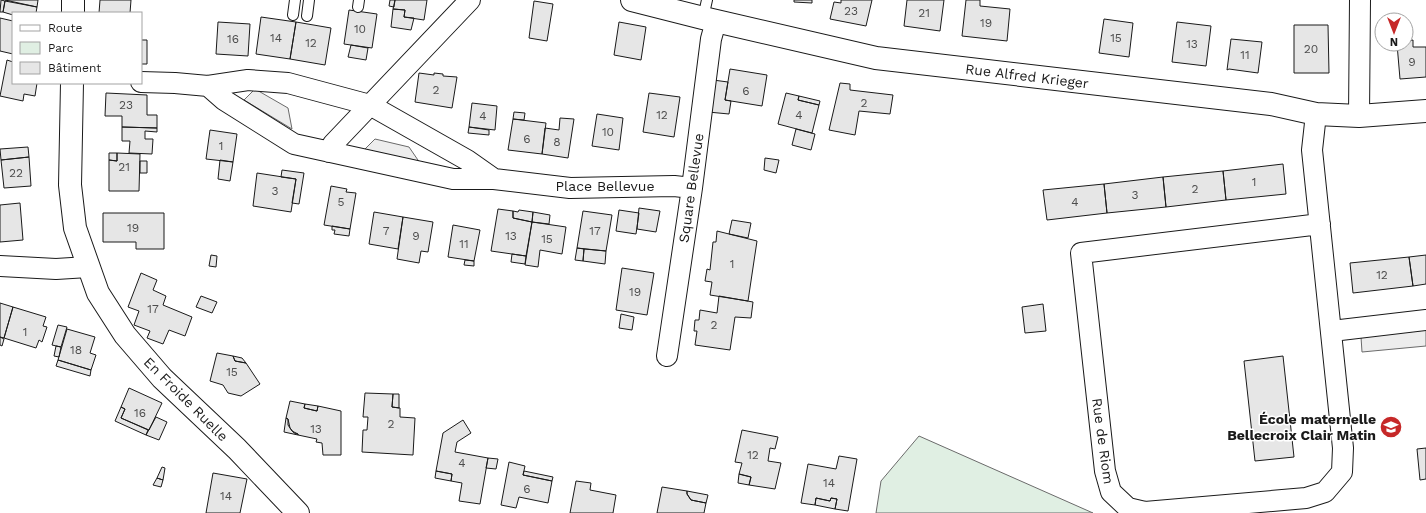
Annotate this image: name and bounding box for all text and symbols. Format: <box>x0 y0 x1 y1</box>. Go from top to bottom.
house number: 23 <box>844 4 858 18</box>
house number: 21 <box>918 6 930 20</box>
legend <box>12 12 142 84</box>
north arrow <box>1374 12 1414 52</box>
house number: 19 <box>980 16 992 30</box>
text: Route <box>48 21 82 35</box>
house number: 10 <box>354 22 366 36</box>
house number: 14 <box>270 31 282 45</box>
house number: 15 <box>1110 31 1122 45</box>
house number: 16 <box>227 32 239 46</box>
text: N <box>1390 35 1398 48</box>
house number: 12 <box>305 36 317 50</box>
house number: 13 <box>1186 37 1198 51</box>
text: Parc <box>48 41 74 55</box>
house number: 20 <box>1304 42 1318 56</box>
house number: 11 <box>1240 48 1250 62</box>
house number: 9 <box>1408 55 1416 69</box>
street label: Rue Alfred Krieger <box>964 60 1090 92</box>
text: Bâtiment <box>48 61 101 75</box>
house number: 2 <box>433 83 440 97</box>
house number: 6 <box>742 84 750 98</box>
house number: 2 <box>861 96 868 110</box>
house number: 23 <box>119 98 133 112</box>
house number: 12 <box>656 108 668 122</box>
house number: 4 <box>795 108 803 122</box>
house number: 4 <box>479 109 487 123</box>
house number: 10 <box>602 125 614 139</box>
house number: 6 <box>523 132 531 146</box>
street label: Square Bellevue <box>675 132 707 244</box>
house number: 8 <box>553 135 561 149</box>
house number: 1 <box>219 139 223 153</box>
house number: 21 <box>118 160 130 174</box>
house number: 22 <box>9 166 23 180</box>
house number: 1 <box>1252 175 1256 189</box>
street label: Place Bellevue <box>555 178 655 194</box>
house number: 2 <box>1192 182 1199 196</box>
house number: 3 <box>272 184 279 198</box>
house number: 3 <box>1132 188 1139 202</box>
house number: 5 <box>338 195 345 209</box>
house number: 4 <box>1071 195 1079 209</box>
house number: 19 <box>127 221 139 235</box>
house number: 7 <box>383 224 390 238</box>
house number: 17 <box>589 224 601 238</box>
house number: 9 <box>412 229 420 243</box>
house number: 13 <box>505 229 517 243</box>
house number: 15 <box>541 232 553 246</box>
house number: 11 <box>459 237 469 251</box>
house number: 1 <box>730 257 734 271</box>
house number: 12 <box>1376 268 1388 282</box>
house number: 19 <box>629 285 641 299</box>
house number: 17 <box>147 302 159 316</box>
house number: 2 <box>711 318 718 332</box>
house number: 1 <box>23 325 27 339</box>
house number: 18 <box>70 343 82 357</box>
street label: En Froide Ruelle <box>141 354 231 444</box>
house number: 15 <box>226 365 238 379</box>
street label: Rue de Riom <box>1089 397 1117 485</box>
house number: 16 <box>134 406 146 420</box>
place label: École maternelle Bellecroix Clair Matin <box>1227 411 1376 443</box>
school or university icon: École maternelle Bellecroix Clair Matin <box>1378 414 1404 440</box>
house number: 2 <box>388 417 395 431</box>
house number: 13 <box>310 422 322 436</box>
house number: 12 <box>747 448 759 462</box>
house number: 4 <box>458 456 466 470</box>
house number: 14 <box>823 476 835 490</box>
house number: 6 <box>523 482 531 496</box>
house number: 14 <box>220 489 232 503</box>

